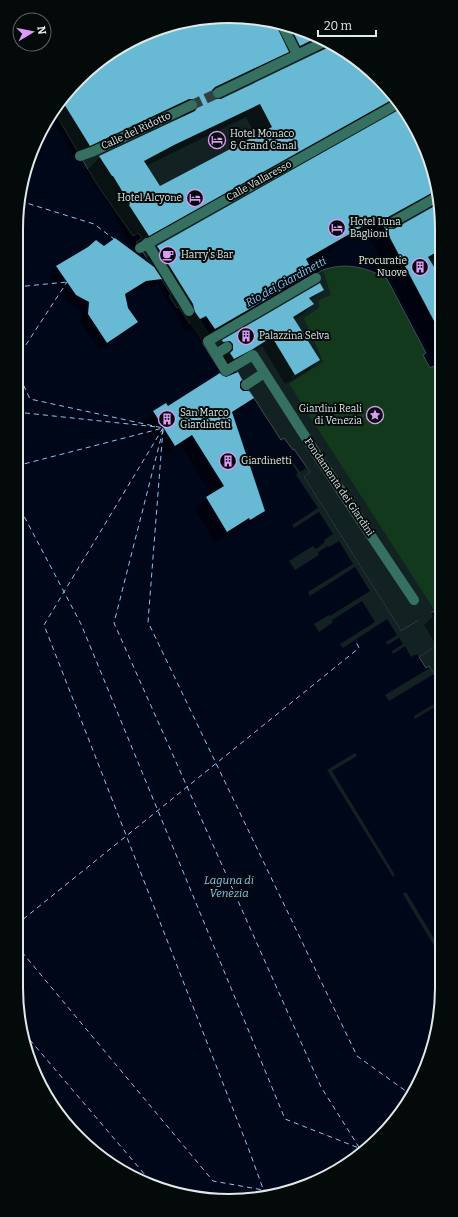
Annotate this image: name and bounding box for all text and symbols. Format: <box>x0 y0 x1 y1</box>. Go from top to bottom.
north arrow <box>12 12 52 52</box>
scale bar <box>318 12 376 38</box>
text: 20 m <box>324 19 353 33</box>
text: N <box>34 25 49 36</box>
street label: Calle del Ridotto <box>99 110 173 152</box>
place label: Hotel Monaco & Grand Canal <box>230 128 297 152</box>
hotel icon: Hotel Monaco & Grand Canal <box>207 130 227 150</box>
street label: Calle Vallaresso <box>224 158 294 204</box>
hotel icon: Hotel Alcyone <box>185 188 205 208</box>
place label: Hotel Alcyone <box>117 192 182 204</box>
place label: Hotel Luna Baglioni <box>350 216 401 240</box>
hotel icon: Hotel Luna Baglioni <box>327 218 347 238</box>
cafe icon: Harry's Bar <box>158 245 178 265</box>
place label: Harry's Bar <box>181 249 234 261</box>
water label: Rio dei Giardinetti <box>243 255 329 309</box>
place label: Procuratie Nuove <box>358 255 407 279</box>
building icon: Procuratie Nuove <box>410 257 430 277</box>
building icon: Palazzina Selva <box>236 326 256 346</box>
place label: Palazzina Selva <box>259 330 330 342</box>
place label: Giardini Reali di Venezia <box>299 403 363 427</box>
place icon: Giardini Reali di Venezia <box>365 405 385 425</box>
place label: San Marco Giardinetti <box>180 407 231 431</box>
building icon: San Marco Giardinetti <box>157 409 177 429</box>
street label: Fondamenta dei Giardini <box>302 436 376 538</box>
building icon: Giardinetti <box>218 451 238 471</box>
place label: Giardinetti <box>241 455 292 467</box>
water label: Laguna di Venezia <box>204 874 254 900</box>

